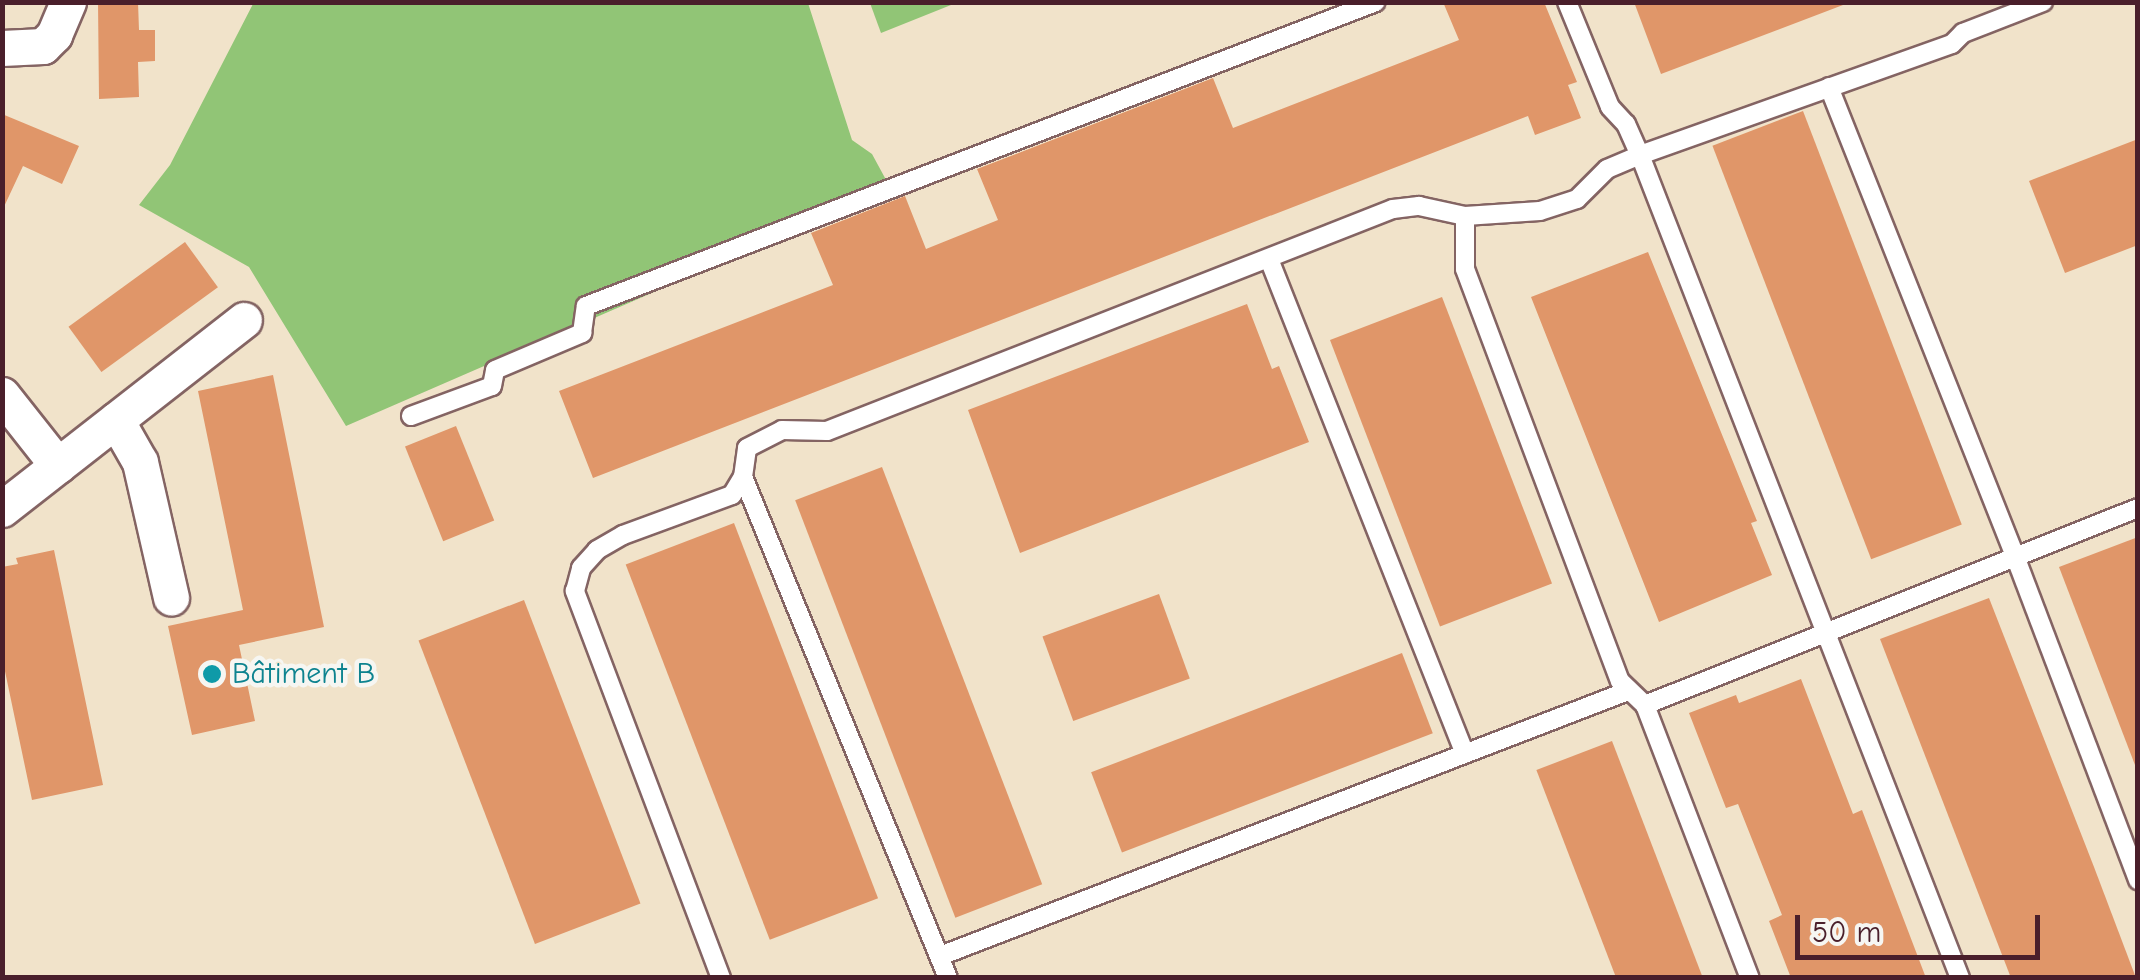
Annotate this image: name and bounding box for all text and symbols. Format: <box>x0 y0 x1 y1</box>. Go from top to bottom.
place label: Bâtiment B <box>232 656 375 692</box>
marker: Bâtiment B <box>201 663 223 685</box>
scale bar <box>1800 895 2045 957</box>
text: 50 m <box>1812 915 1881 950</box>

